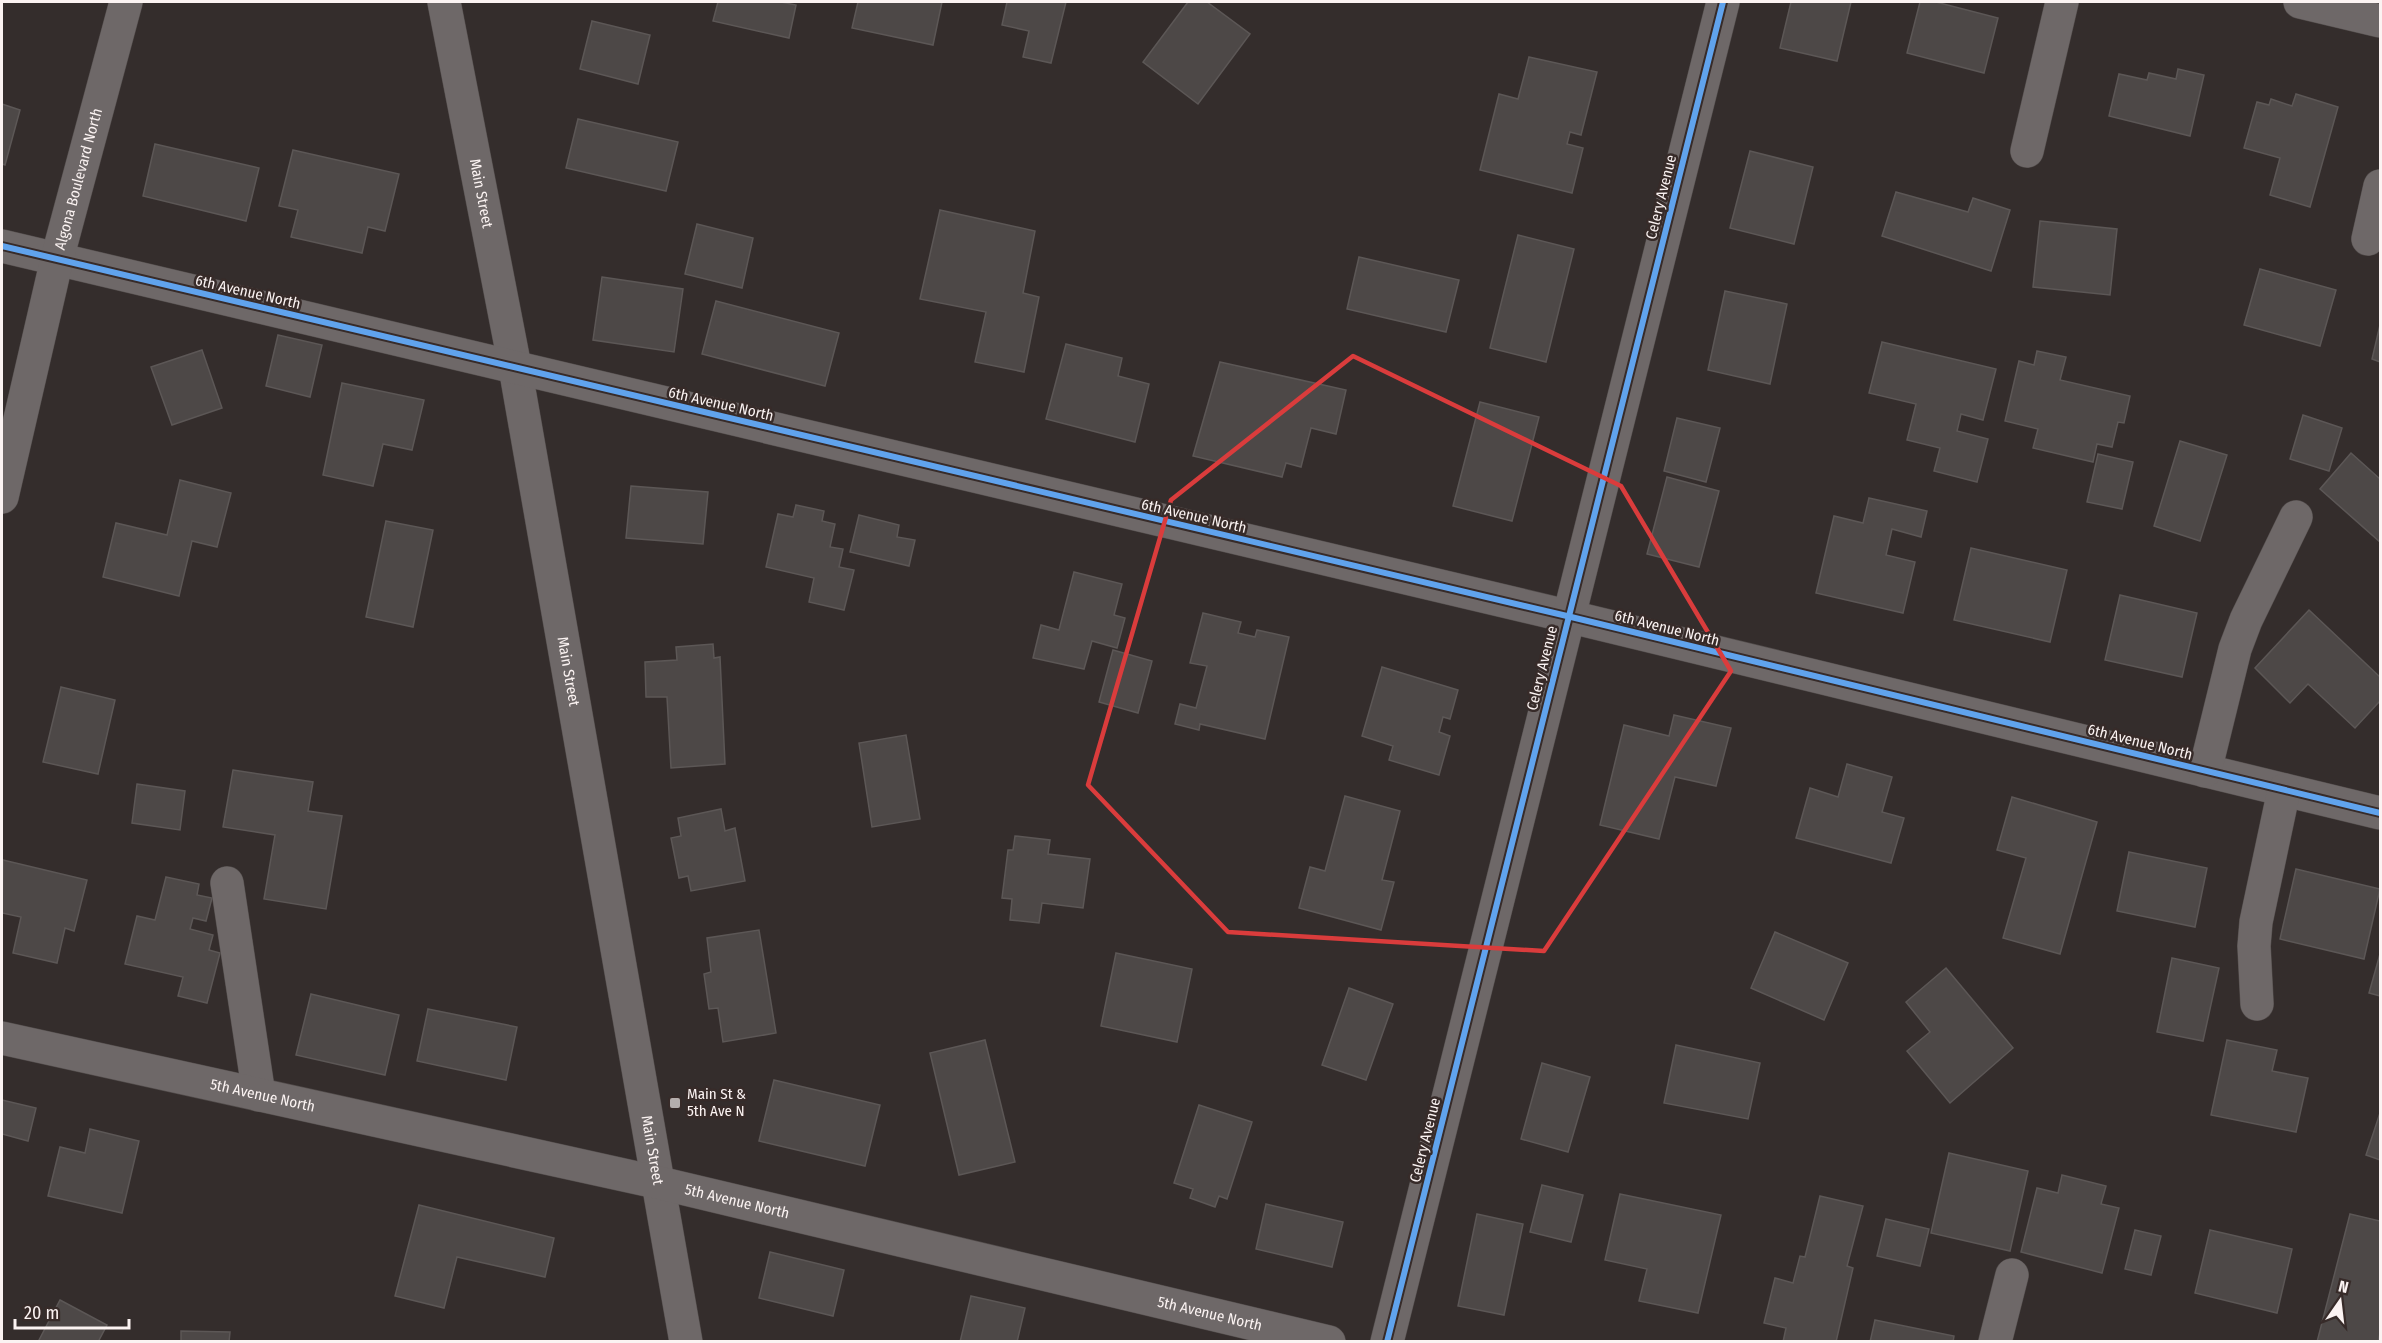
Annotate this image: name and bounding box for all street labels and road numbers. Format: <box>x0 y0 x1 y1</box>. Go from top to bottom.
street label: Algona Boulevard North <box>51 106 106 252</box>
street label: Celery Avenue <box>1642 153 1680 241</box>
street label: Main Street <box>466 157 497 230</box>
street label: 6th Avenue North <box>194 271 302 313</box>
street label: 6th Avenue North <box>667 383 775 425</box>
street label: 6th Avenue North <box>1140 495 1248 537</box>
street label: 6th Avenue North <box>1613 606 1721 650</box>
street label: Celery Avenue <box>1523 624 1561 712</box>
street label: Main Street <box>553 635 583 708</box>
street label: 6th Avenue North <box>2086 720 2194 764</box>
street label: 5th Avenue North <box>209 1075 317 1116</box>
street label: Celery Avenue <box>1406 1096 1444 1184</box>
street label: Main Street <box>637 1114 667 1186</box>
street label: 5th Avenue North <box>683 1180 791 1222</box>
street label: 5th Avenue North <box>1156 1293 1264 1335</box>

